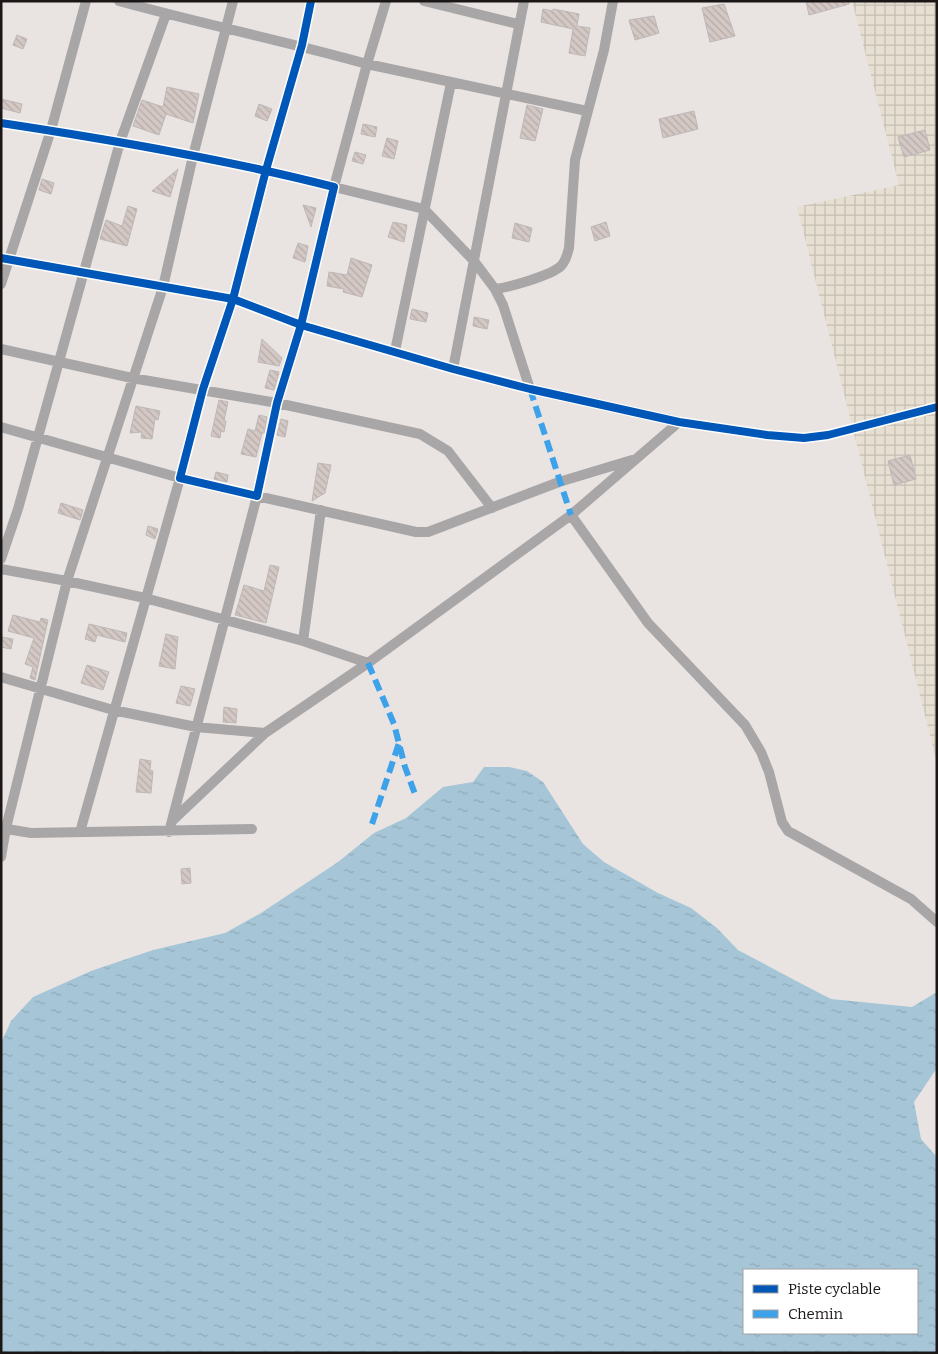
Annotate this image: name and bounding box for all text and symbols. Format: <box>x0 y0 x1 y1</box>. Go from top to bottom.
legend <box>743 1269 918 1334</box>
text: Piste cyclable <box>788 1280 881 1298</box>
text: Chemin <box>788 1305 844 1323</box>

